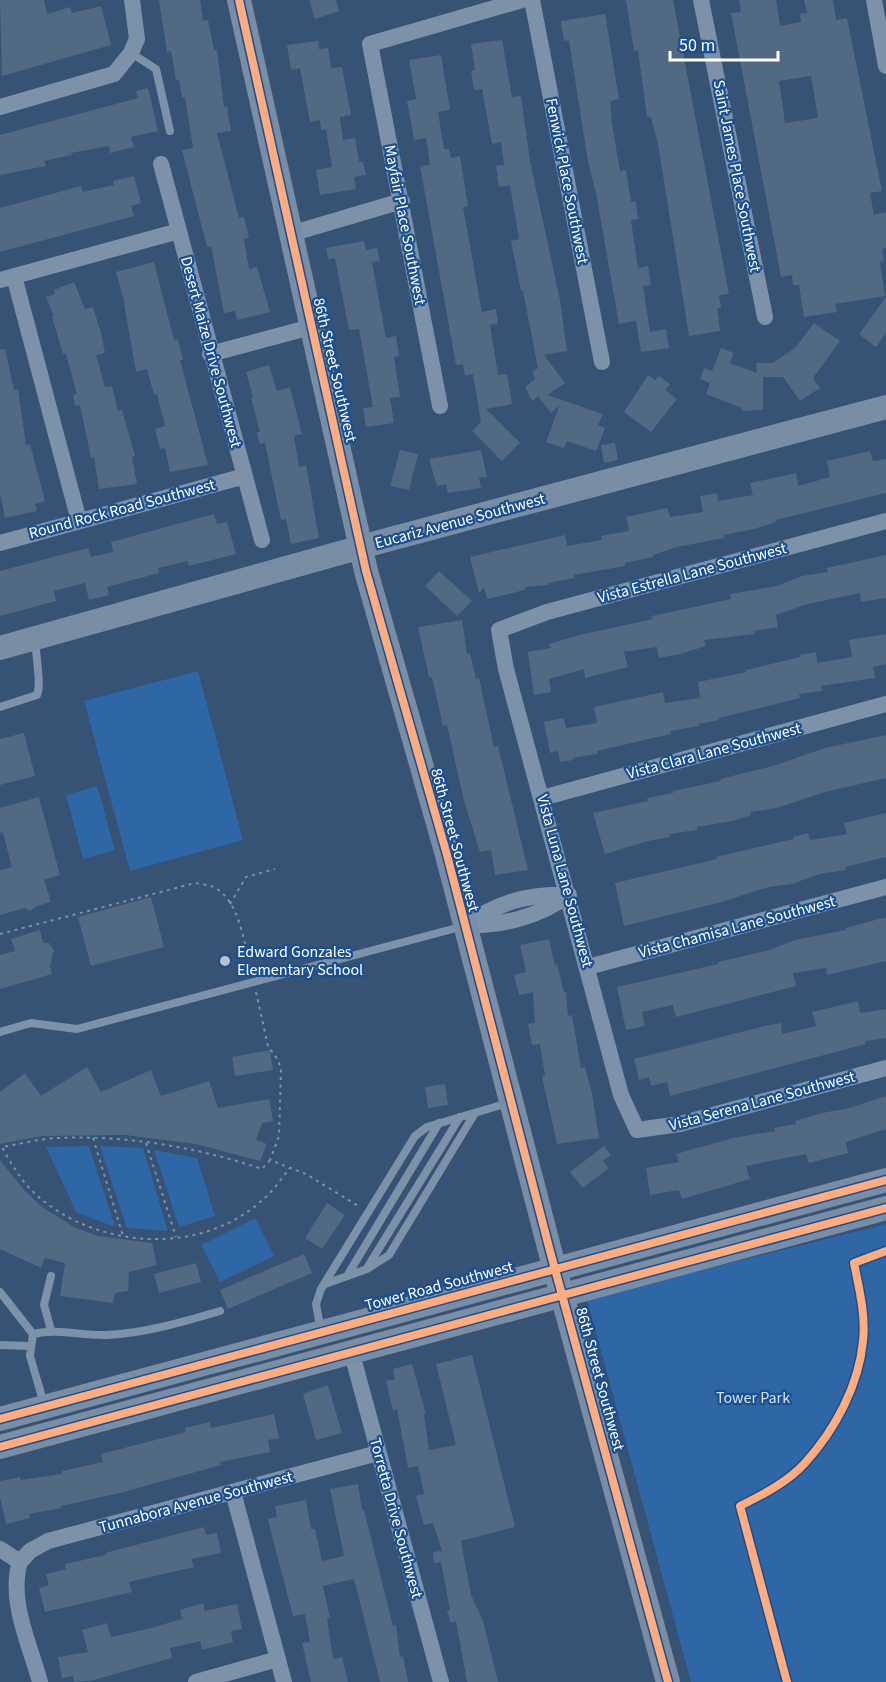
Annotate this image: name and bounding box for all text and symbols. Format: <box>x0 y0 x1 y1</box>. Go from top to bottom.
scale bar <box>670 24 778 62</box>
text: 50 m <box>679 33 715 58</box>
street label: Saint James Place Southwest <box>708 78 767 274</box>
street label: Fenwick Place Southwest <box>540 96 594 266</box>
street label: Mayfair Place Southwest <box>379 143 431 308</box>
street label: Desert Maize Drive Southwest <box>175 254 247 451</box>
street label: 86th Street Southwest <box>308 296 362 445</box>
street label: Round Rock Road Southwest <box>26 473 218 544</box>
street label: Eucariz Avenue Southwest <box>372 488 548 554</box>
street label: Vista Estrella Lane Southwest <box>595 537 789 609</box>
street label: Vista Clara Lane Southwest <box>624 717 804 785</box>
street label: 86th Street Southwest <box>425 766 485 915</box>
street label: Vista Luna Lane Southwest <box>531 792 599 970</box>
street label: Vista Chamisa Lane Southwest <box>636 890 838 964</box>
place label: Edward Gonzales Elementary School <box>237 941 363 981</box>
marker: Edward Gonzales Elementary School <box>218 954 232 968</box>
street label: Vista Serena Lane Southwest <box>667 1065 858 1136</box>
street label: Tower Road Southwest <box>362 1255 516 1316</box>
street label: 86th Street Southwest <box>570 1305 630 1454</box>
park label: Tower Park <box>716 1387 790 1409</box>
street label: Torretta Drive Southwest <box>364 1435 428 1601</box>
street label: Tunnabora Avenue Southwest <box>97 1465 296 1538</box>

